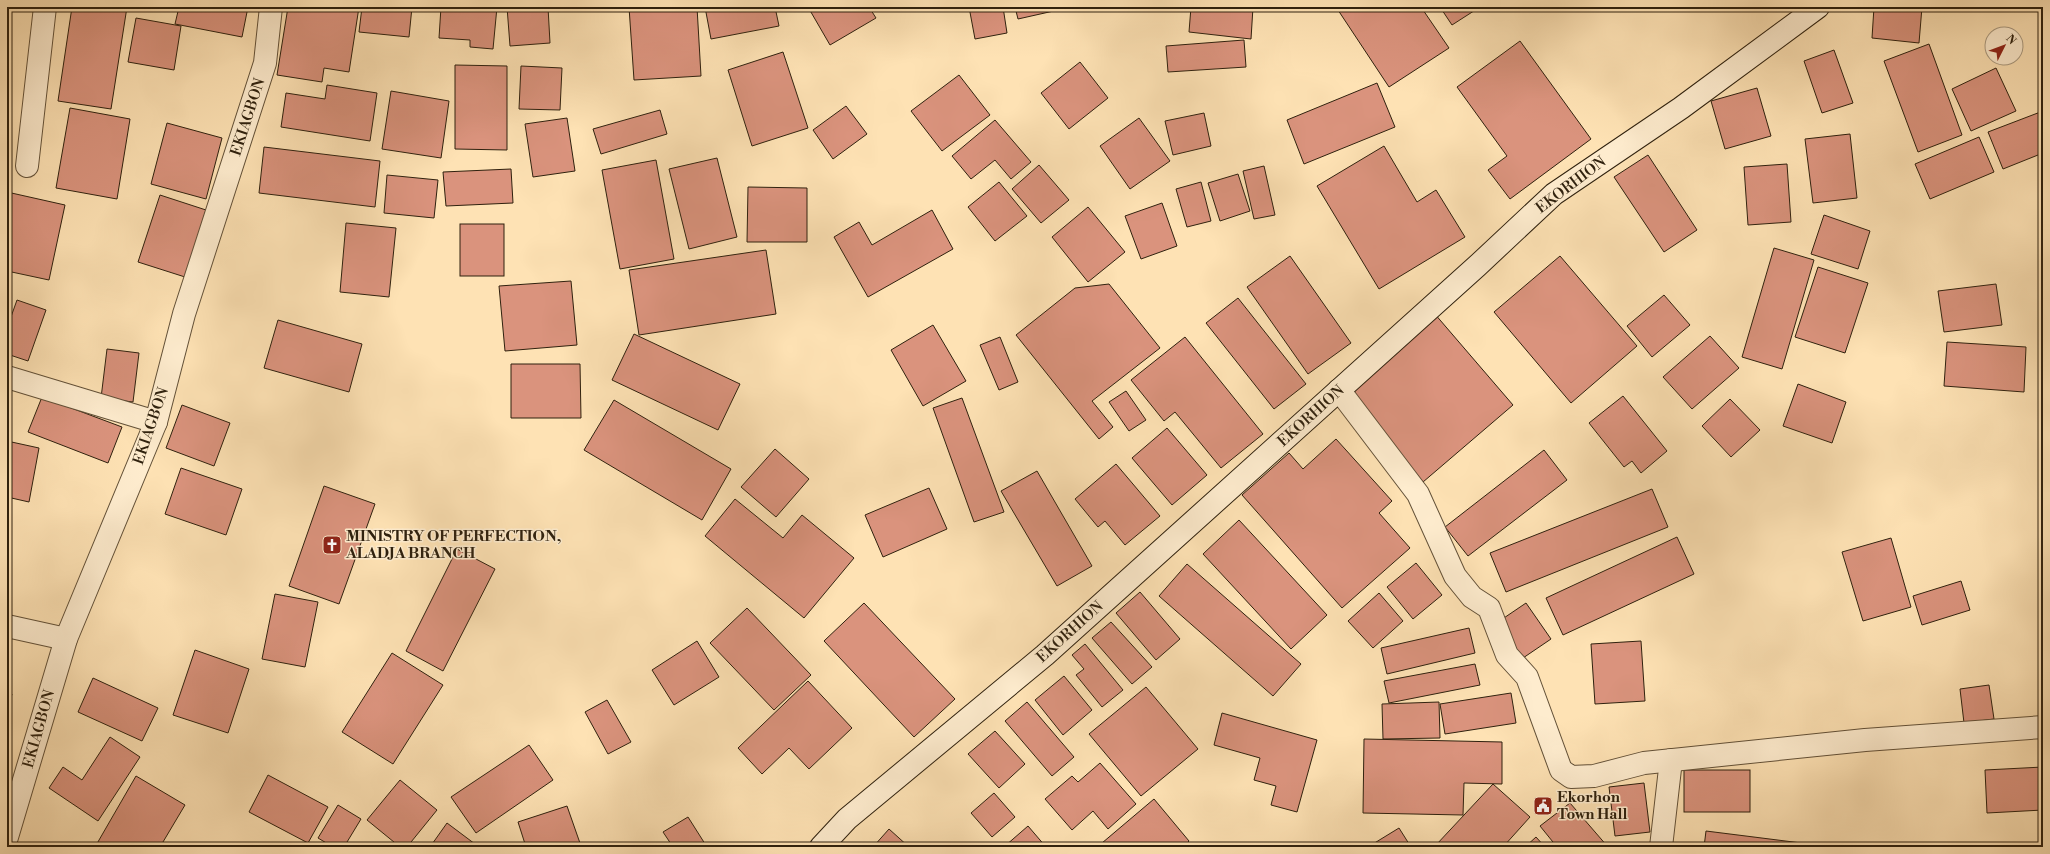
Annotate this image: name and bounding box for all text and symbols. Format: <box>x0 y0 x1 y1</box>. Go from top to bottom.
north arrow <box>1984 26 2024 66</box>
text: N <box>2003 32 2019 48</box>
street label: EKIAGBON <box>227 76 269 158</box>
street label: EKORHION <box>1532 152 1610 218</box>
street label: EKORHION <box>1274 381 1348 451</box>
street label: EKIAGBON <box>129 385 173 467</box>
place label: MINISTRY OF PERFECTION, ALADJA BRANCH <box>345 527 561 563</box>
church icon: MINISTRY OF PERFECTION, ALADJA BRANCH <box>321 534 343 556</box>
street label: EKORHION <box>1033 597 1107 667</box>
street label: EKIAGBON <box>19 688 59 770</box>
place label: Ekorhon Town Hall <box>1557 788 1627 824</box>
public building icon: Ekorhon Town Hall <box>1532 795 1554 817</box>

